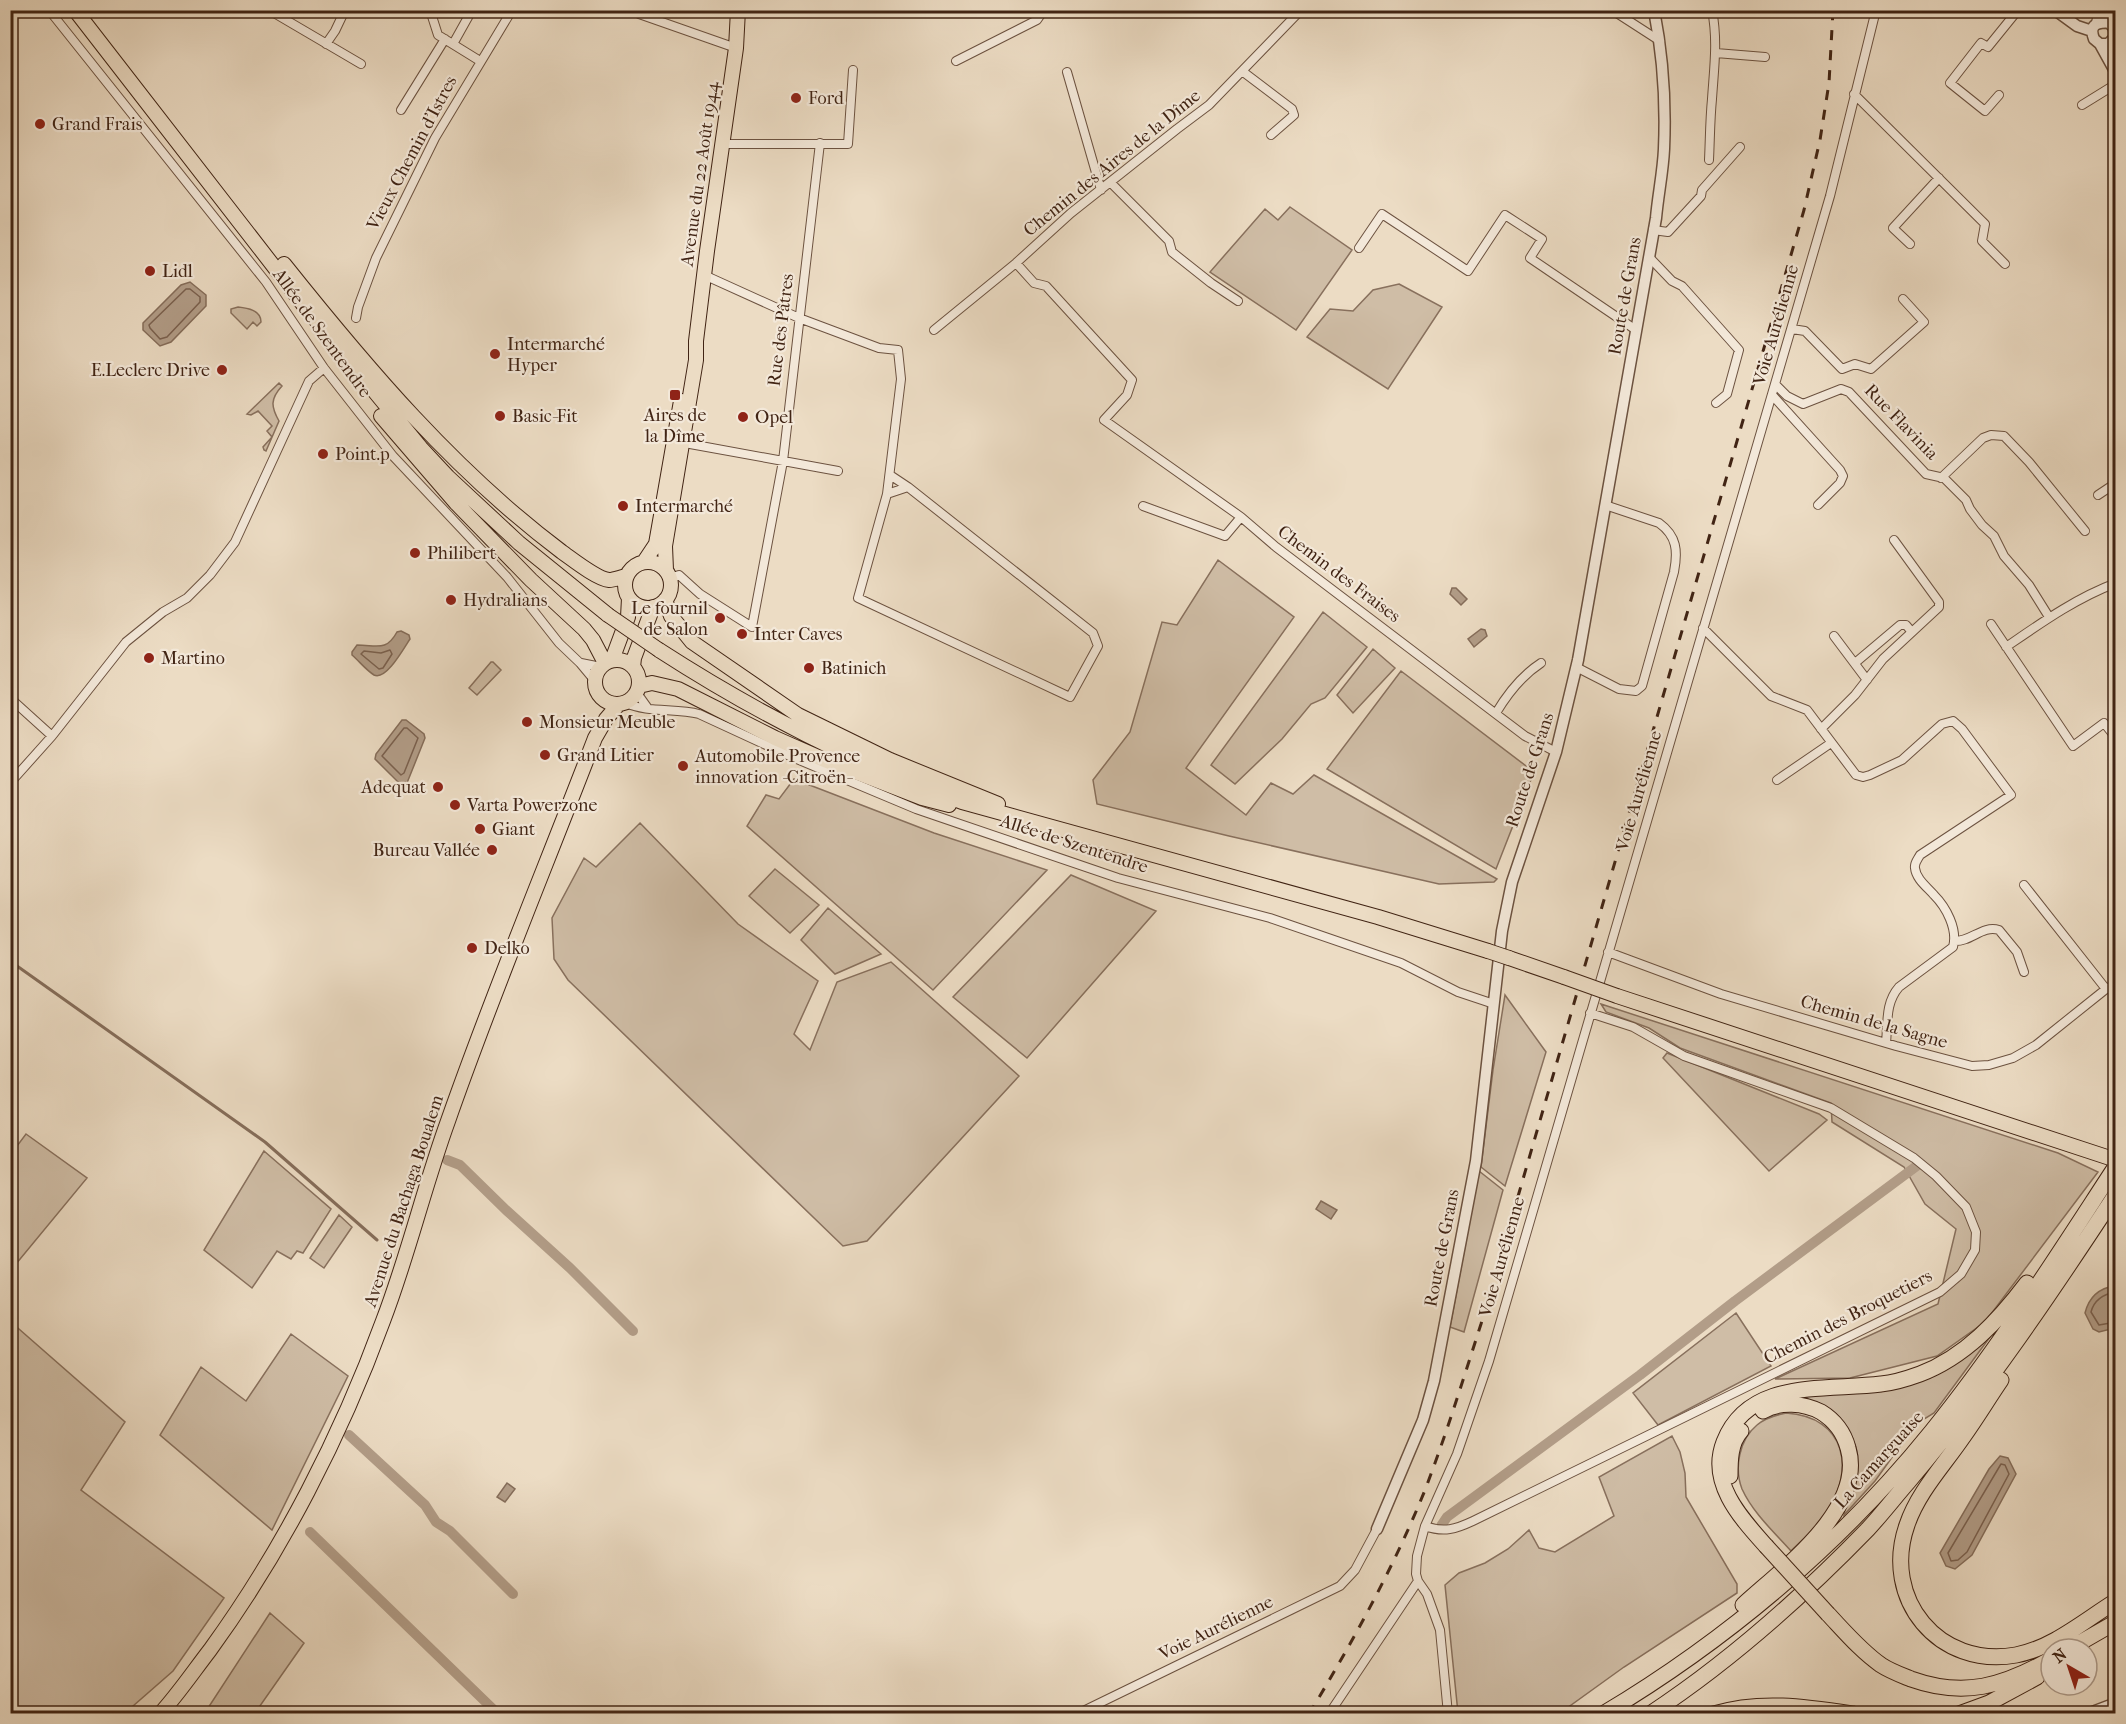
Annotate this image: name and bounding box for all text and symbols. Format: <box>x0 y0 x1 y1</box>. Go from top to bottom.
street label: Vieux Chemin d'Istres <box>362 72 462 235</box>
street label: Avenue du 22 Août 1944 <box>677 80 723 269</box>
street label: Chemin des Aires de la Dîme <box>1019 85 1205 241</box>
place label: Ford <box>808 88 844 109</box>
marker: Ford <box>789 91 803 105</box>
place label: Grand Frais <box>52 114 143 135</box>
marker: Grand Frais <box>33 117 47 131</box>
street label: Route de Grans <box>1604 235 1646 357</box>
place label: Lidl <box>162 261 193 282</box>
street label: Voie Aurélienne <box>1748 262 1803 389</box>
marker: Lidl <box>143 264 157 278</box>
street label: Allée de Szentendre <box>268 264 376 402</box>
street label: Rue des Pâtres <box>764 272 798 388</box>
place label: Intermarché Hyper <box>507 334 605 376</box>
marker: Intermarché Hyper <box>488 347 502 361</box>
place label: E.Leclerc Drive <box>91 360 210 381</box>
marker: E.Leclerc Drive <box>215 363 229 377</box>
street label: Rue Flavinia <box>1860 380 1943 465</box>
marker: Aires de la Dîme <box>668 388 682 402</box>
place label: Aires de la Dîme <box>643 405 706 447</box>
place label: Basic-Fit <box>512 406 578 427</box>
place label: Opel <box>755 407 793 428</box>
marker: Basic-Fit <box>493 409 507 423</box>
marker: Opel <box>736 410 750 424</box>
place label: Point.p <box>335 444 390 465</box>
marker: Point.p <box>316 447 330 461</box>
place label: Intermarché <box>635 496 733 517</box>
marker: Intermarché <box>616 499 630 513</box>
street label: Chemin des Fraises <box>1274 521 1405 627</box>
place label: Philibert <box>427 543 497 564</box>
marker: Philibert <box>408 546 422 560</box>
place label: Hydralians <box>463 590 548 611</box>
marker: Hydralians <box>444 593 458 607</box>
place label: Le fournil de Salon <box>631 598 709 640</box>
marker: Le fournil de Salon <box>713 611 727 625</box>
place label: Inter Caves <box>754 624 843 645</box>
marker: Inter Caves <box>735 627 749 641</box>
place label: Martino <box>161 648 225 669</box>
marker: Martino <box>142 651 156 665</box>
place label: Batinich <box>821 658 886 679</box>
marker: Batinich <box>802 661 816 675</box>
street label: Route de Grans <box>1502 710 1559 830</box>
place label: Monsieur Meuble <box>539 712 675 733</box>
marker: Monsieur Meuble <box>520 715 534 729</box>
street label: Voie Aurélienne <box>1611 728 1666 855</box>
place label: Grand Litier <box>557 745 654 766</box>
place label: Automobile Provence innovation -Citroën- <box>694 746 860 788</box>
marker: Grand Litier <box>538 748 552 762</box>
marker: Automobile Provence innovation -Citroën- <box>676 759 690 773</box>
place label: Adequat <box>360 777 427 798</box>
marker: Adequat <box>431 780 445 794</box>
place label: Varta Powerzone <box>466 795 597 816</box>
marker: Varta Powerzone <box>448 798 462 812</box>
street label: Allée de Szentendre <box>996 810 1151 878</box>
place label: Giant <box>492 819 536 840</box>
marker: Giant <box>473 822 487 836</box>
place label: Bureau Vallée <box>373 840 480 861</box>
marker: Bureau Vallée <box>485 843 499 857</box>
place label: Delko <box>484 938 530 959</box>
marker: Delko <box>465 941 479 955</box>
street label: Chemin de la Sagne <box>1798 991 1950 1053</box>
street label: Avenue du Bachaga Boualem <box>359 1092 448 1311</box>
street label: Route de Grans <box>1420 1187 1464 1309</box>
street label: Voie Aurélienne <box>1474 1194 1529 1321</box>
street label: Chemin des Broquetiers <box>1760 1265 1936 1369</box>
street label: La Camarguaise <box>1830 1407 1928 1513</box>
street label: Voie Aurélienne <box>1155 1591 1277 1665</box>
north arrow <box>2039 1637 2099 1697</box>
text: N <box>2049 1644 2071 1667</box>

